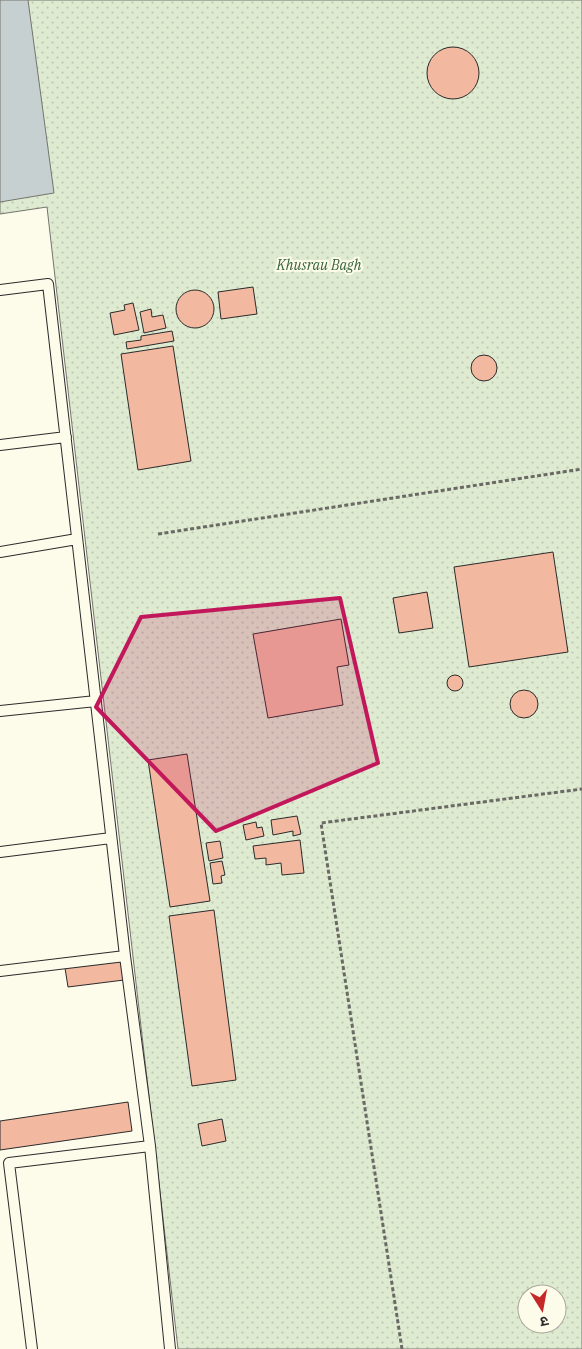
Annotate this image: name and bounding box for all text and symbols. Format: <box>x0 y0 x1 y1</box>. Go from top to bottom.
park label: Khusrau Bagh <box>276 256 362 274</box>
north arrow <box>517 1284 567 1334</box>
text: उ <box>538 1312 550 1332</box>

